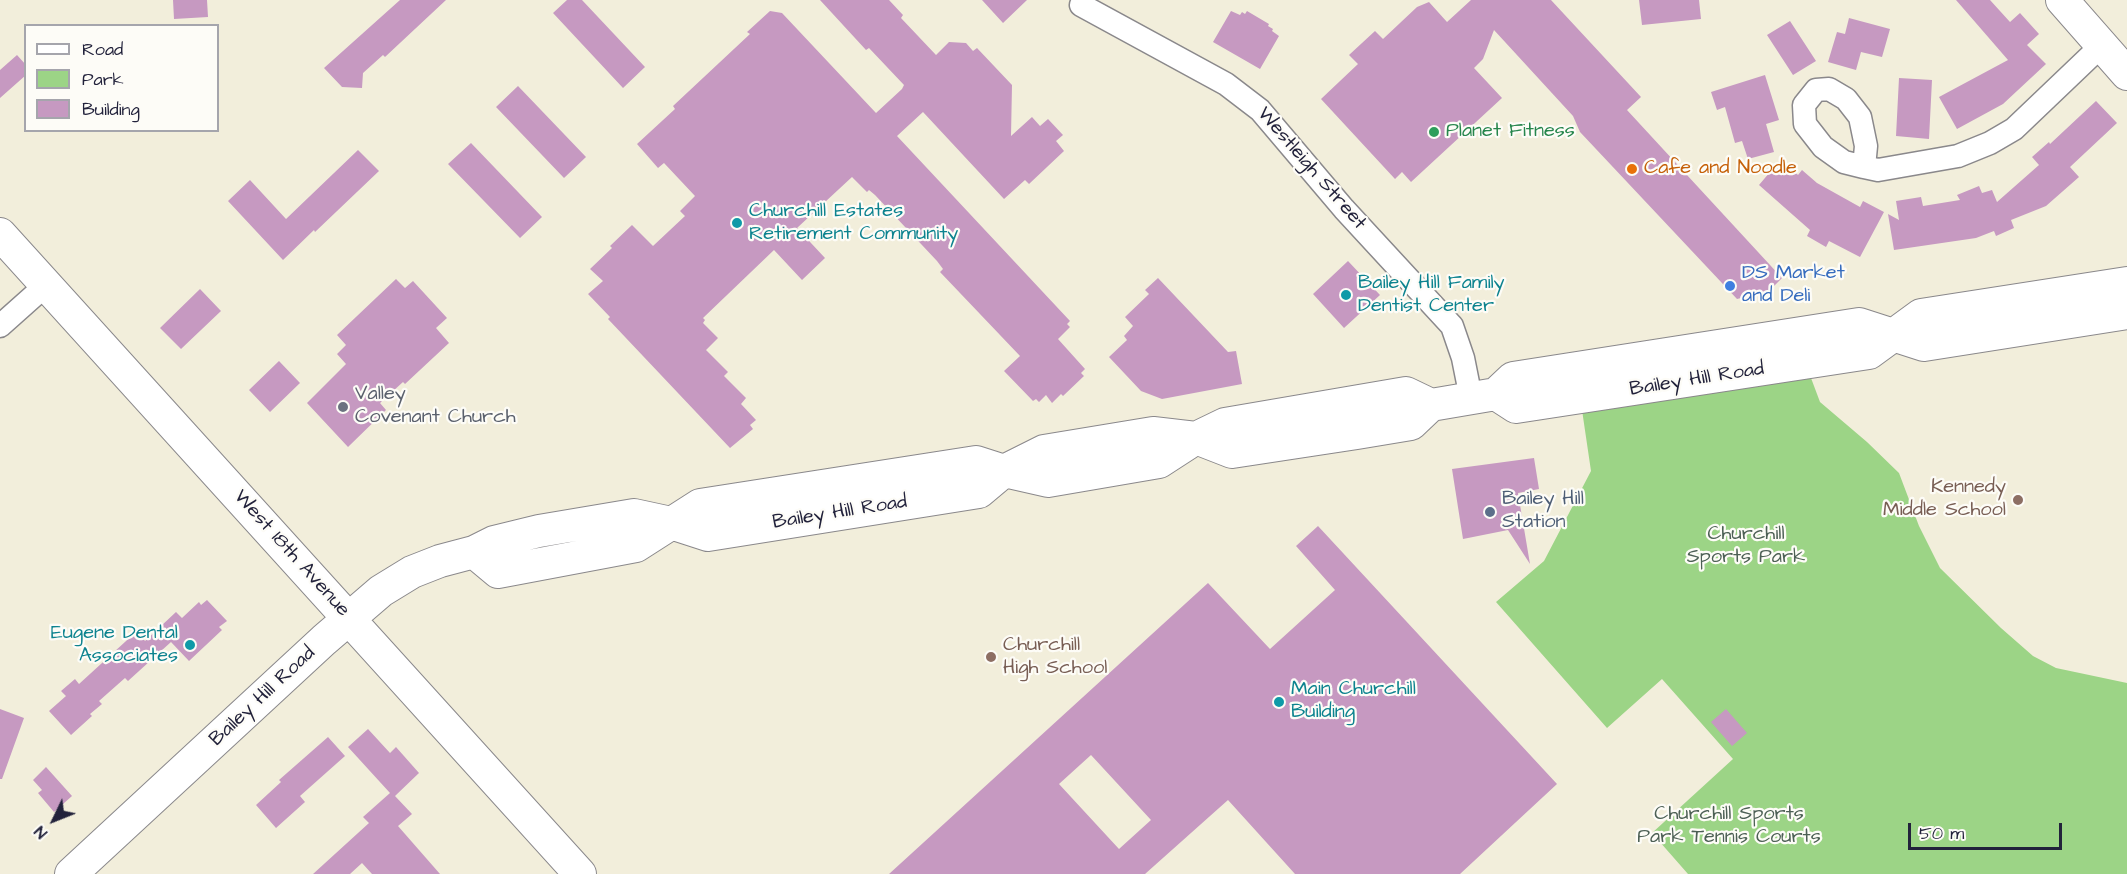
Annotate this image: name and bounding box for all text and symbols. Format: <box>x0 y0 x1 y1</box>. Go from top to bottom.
legend <box>24 24 219 132</box>
text: Road <box>82 37 123 62</box>
text: Park <box>82 67 124 92</box>
text: Building <box>82 97 140 122</box>
street label: Westleigh Street <box>1251 103 1371 235</box>
place label: Planet Fitness <box>1446 120 1575 144</box>
marker: Planet Fitness <box>1427 125 1441 139</box>
place label: Cafe and Noodle <box>1644 157 1797 181</box>
marker: Cafe and Noodle <box>1625 162 1639 176</box>
place label: Churchill Estates Retirement Community <box>749 200 958 247</box>
marker: Churchill Estates Retirement Community <box>730 216 744 230</box>
place label: DS Market and Deli <box>1742 262 1845 309</box>
place label: Bailey Hill Family Dentist Center <box>1358 272 1505 319</box>
marker: DS Market and Deli <box>1723 279 1737 293</box>
marker: Bailey Hill Family Dentist Center <box>1339 288 1353 302</box>
street label: Bailey Hill Road <box>1628 358 1766 402</box>
place label: Valley Covenant Church <box>355 383 516 430</box>
marker: Valley Covenant Church <box>336 400 350 414</box>
place label: Kennedy Middle School <box>1883 476 2006 523</box>
street label: West 18th Avenue <box>228 486 354 622</box>
place label: Bailey Hill Station <box>1502 488 1584 535</box>
street label: Bailey Hill Road <box>771 491 909 535</box>
marker: Kennedy Middle School <box>2011 493 2025 507</box>
marker: Bailey Hill Station <box>1483 505 1497 519</box>
park label: Churchill Sports Park <box>1687 523 1805 570</box>
place label: Eugene Dental Associates <box>51 622 178 669</box>
place label: Churchill High School <box>1003 634 1107 681</box>
marker: Eugene Dental Associates <box>183 638 197 652</box>
street label: Bailey Hill Road <box>205 642 321 752</box>
marker: Churchill High School <box>984 650 998 664</box>
place label: Main Churchill Building <box>1291 678 1416 725</box>
marker: Main Churchill Building <box>1272 695 1286 709</box>
north arrow <box>24 790 84 850</box>
park label: Churchill Sports Park Tennis Courts <box>1637 803 1821 850</box>
scale bar <box>1911 811 2066 849</box>
text: N <box>29 821 52 843</box>
text: 50 m <box>1919 821 1964 846</box>

